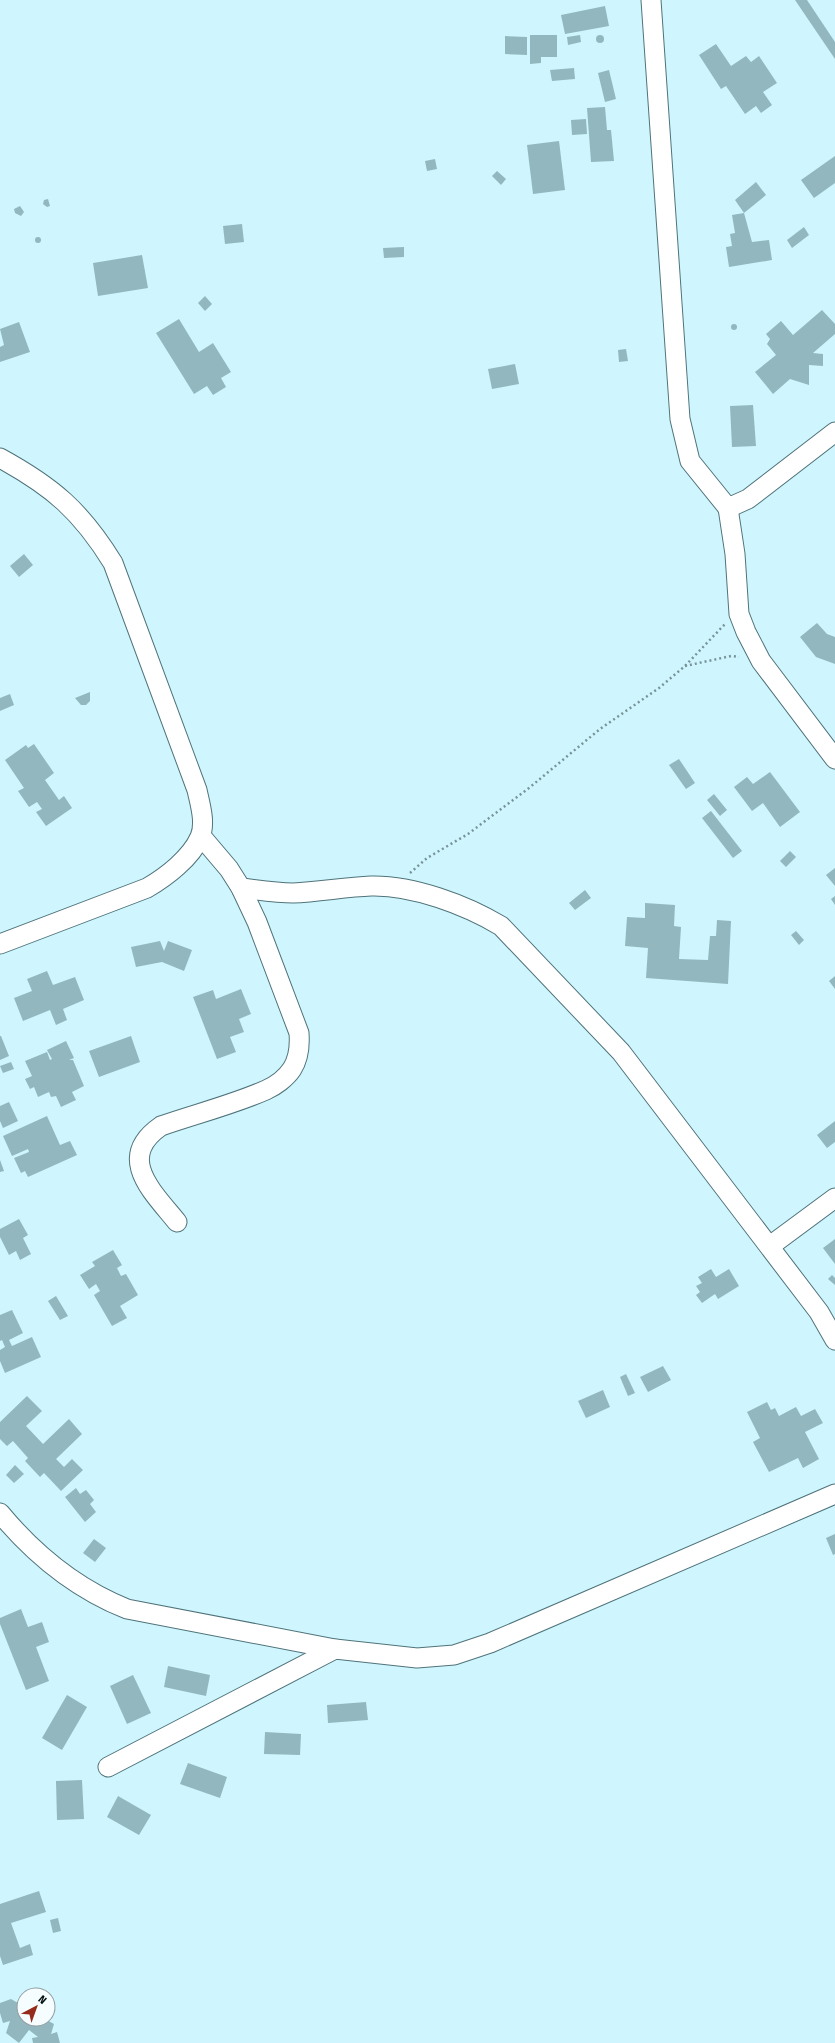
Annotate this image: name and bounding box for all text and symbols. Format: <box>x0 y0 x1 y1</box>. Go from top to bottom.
north arrow <box>16 1987 56 2027</box>
text: N <box>35 1993 49 2007</box>

